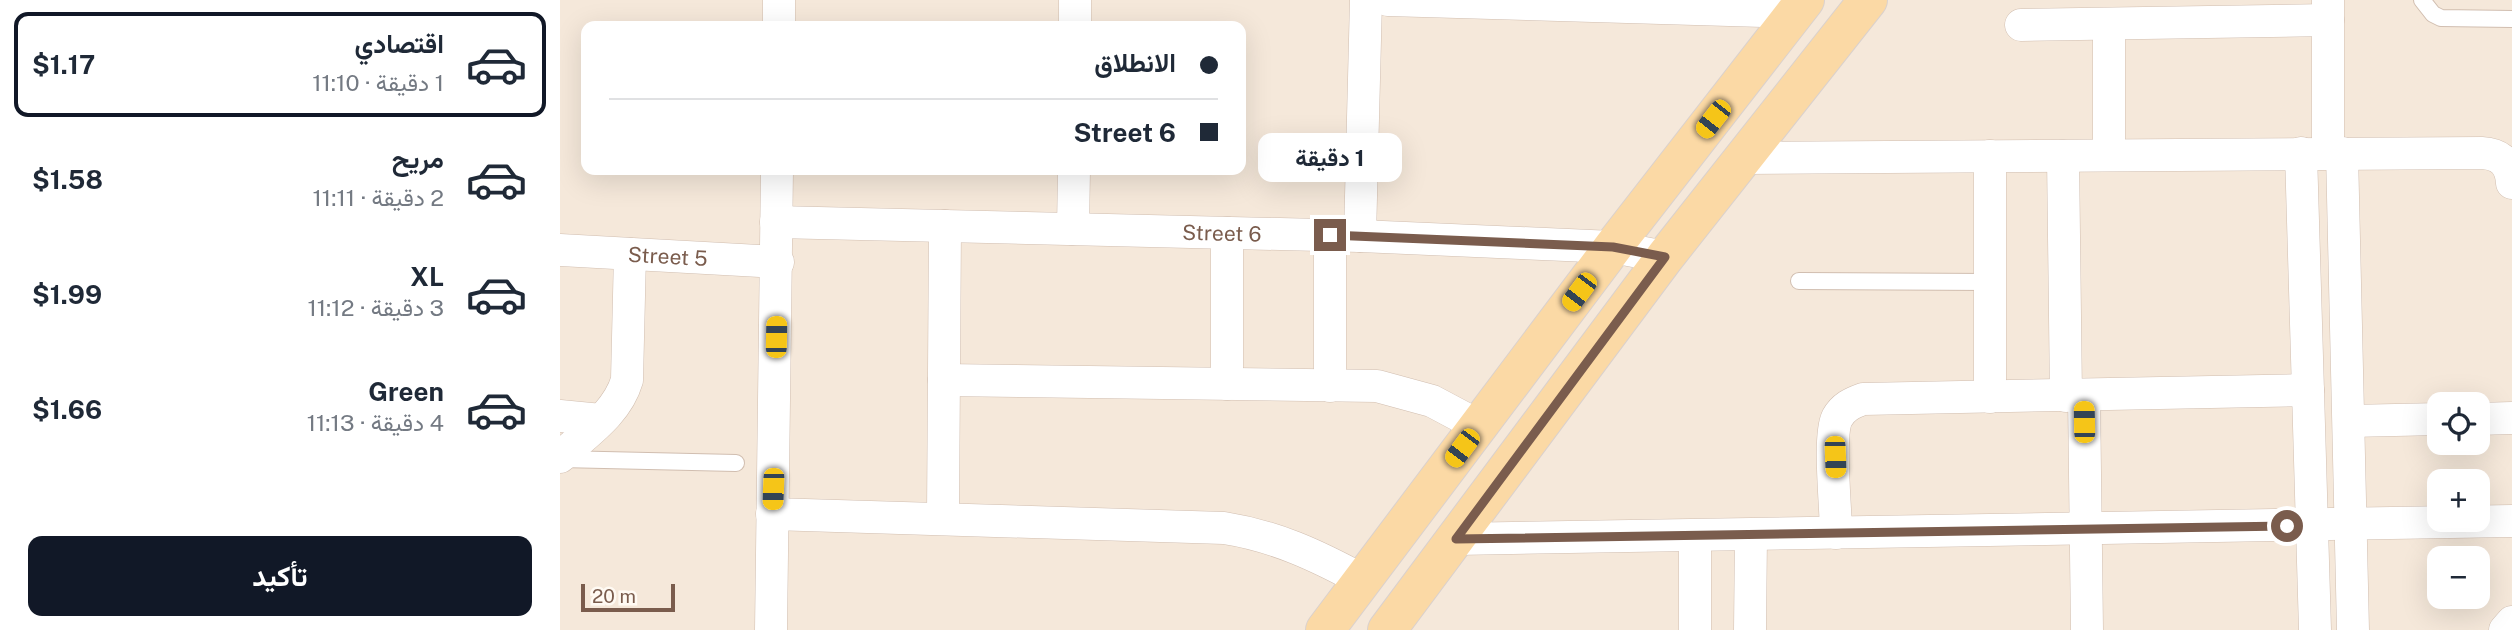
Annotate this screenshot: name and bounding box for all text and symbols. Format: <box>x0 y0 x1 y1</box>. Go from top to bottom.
text: اقتصادي <box>355 28 444 59</box>
icon: car <box>465 33 528 96</box>
text: الانطلاق <box>1094 47 1176 78</box>
text: $1.17 <box>32 49 95 80</box>
text: 1 دقيقة · 11:10 <box>312 69 444 96</box>
car <box>1692 96 1735 142</box>
text: Street 6 <box>1073 117 1176 148</box>
callout: 1 دقيقة <box>1258 134 1402 182</box>
text: مريح <box>392 143 444 174</box>
text: 1 دقيقة <box>1295 144 1365 171</box>
icon: car <box>465 148 528 211</box>
text: $1.58 <box>32 164 103 195</box>
text: 2 دقيقة · 11:11 <box>313 184 444 211</box>
street label: Street 6 <box>1182 219 1262 246</box>
route end <box>1314 219 1346 251</box>
street label: Street 5 <box>627 241 708 271</box>
text: XL <box>410 261 444 292</box>
icon: car <box>465 263 528 326</box>
car <box>1558 269 1601 315</box>
text: $1.99 <box>32 279 102 310</box>
text: 3 دقيقة · 11:12 <box>307 294 444 321</box>
car <box>766 316 787 358</box>
text: Green <box>368 376 444 407</box>
icon: car <box>465 378 528 441</box>
map controls <box>2427 392 2490 609</box>
button: locate <box>2427 392 2490 455</box>
text: $1.66 <box>32 394 102 425</box>
car <box>2074 401 2095 443</box>
text: 4 دقيقة · 11:13 <box>307 409 444 436</box>
car <box>1441 425 1484 471</box>
car <box>1824 436 1847 478</box>
car <box>762 468 785 510</box>
button: + <box>2427 469 2490 532</box>
route start <box>2271 510 2303 542</box>
button: تأكيد <box>28 536 532 616</box>
button: − <box>2427 546 2490 609</box>
scale bar <box>581 581 676 613</box>
text: 20 m <box>592 585 636 607</box>

